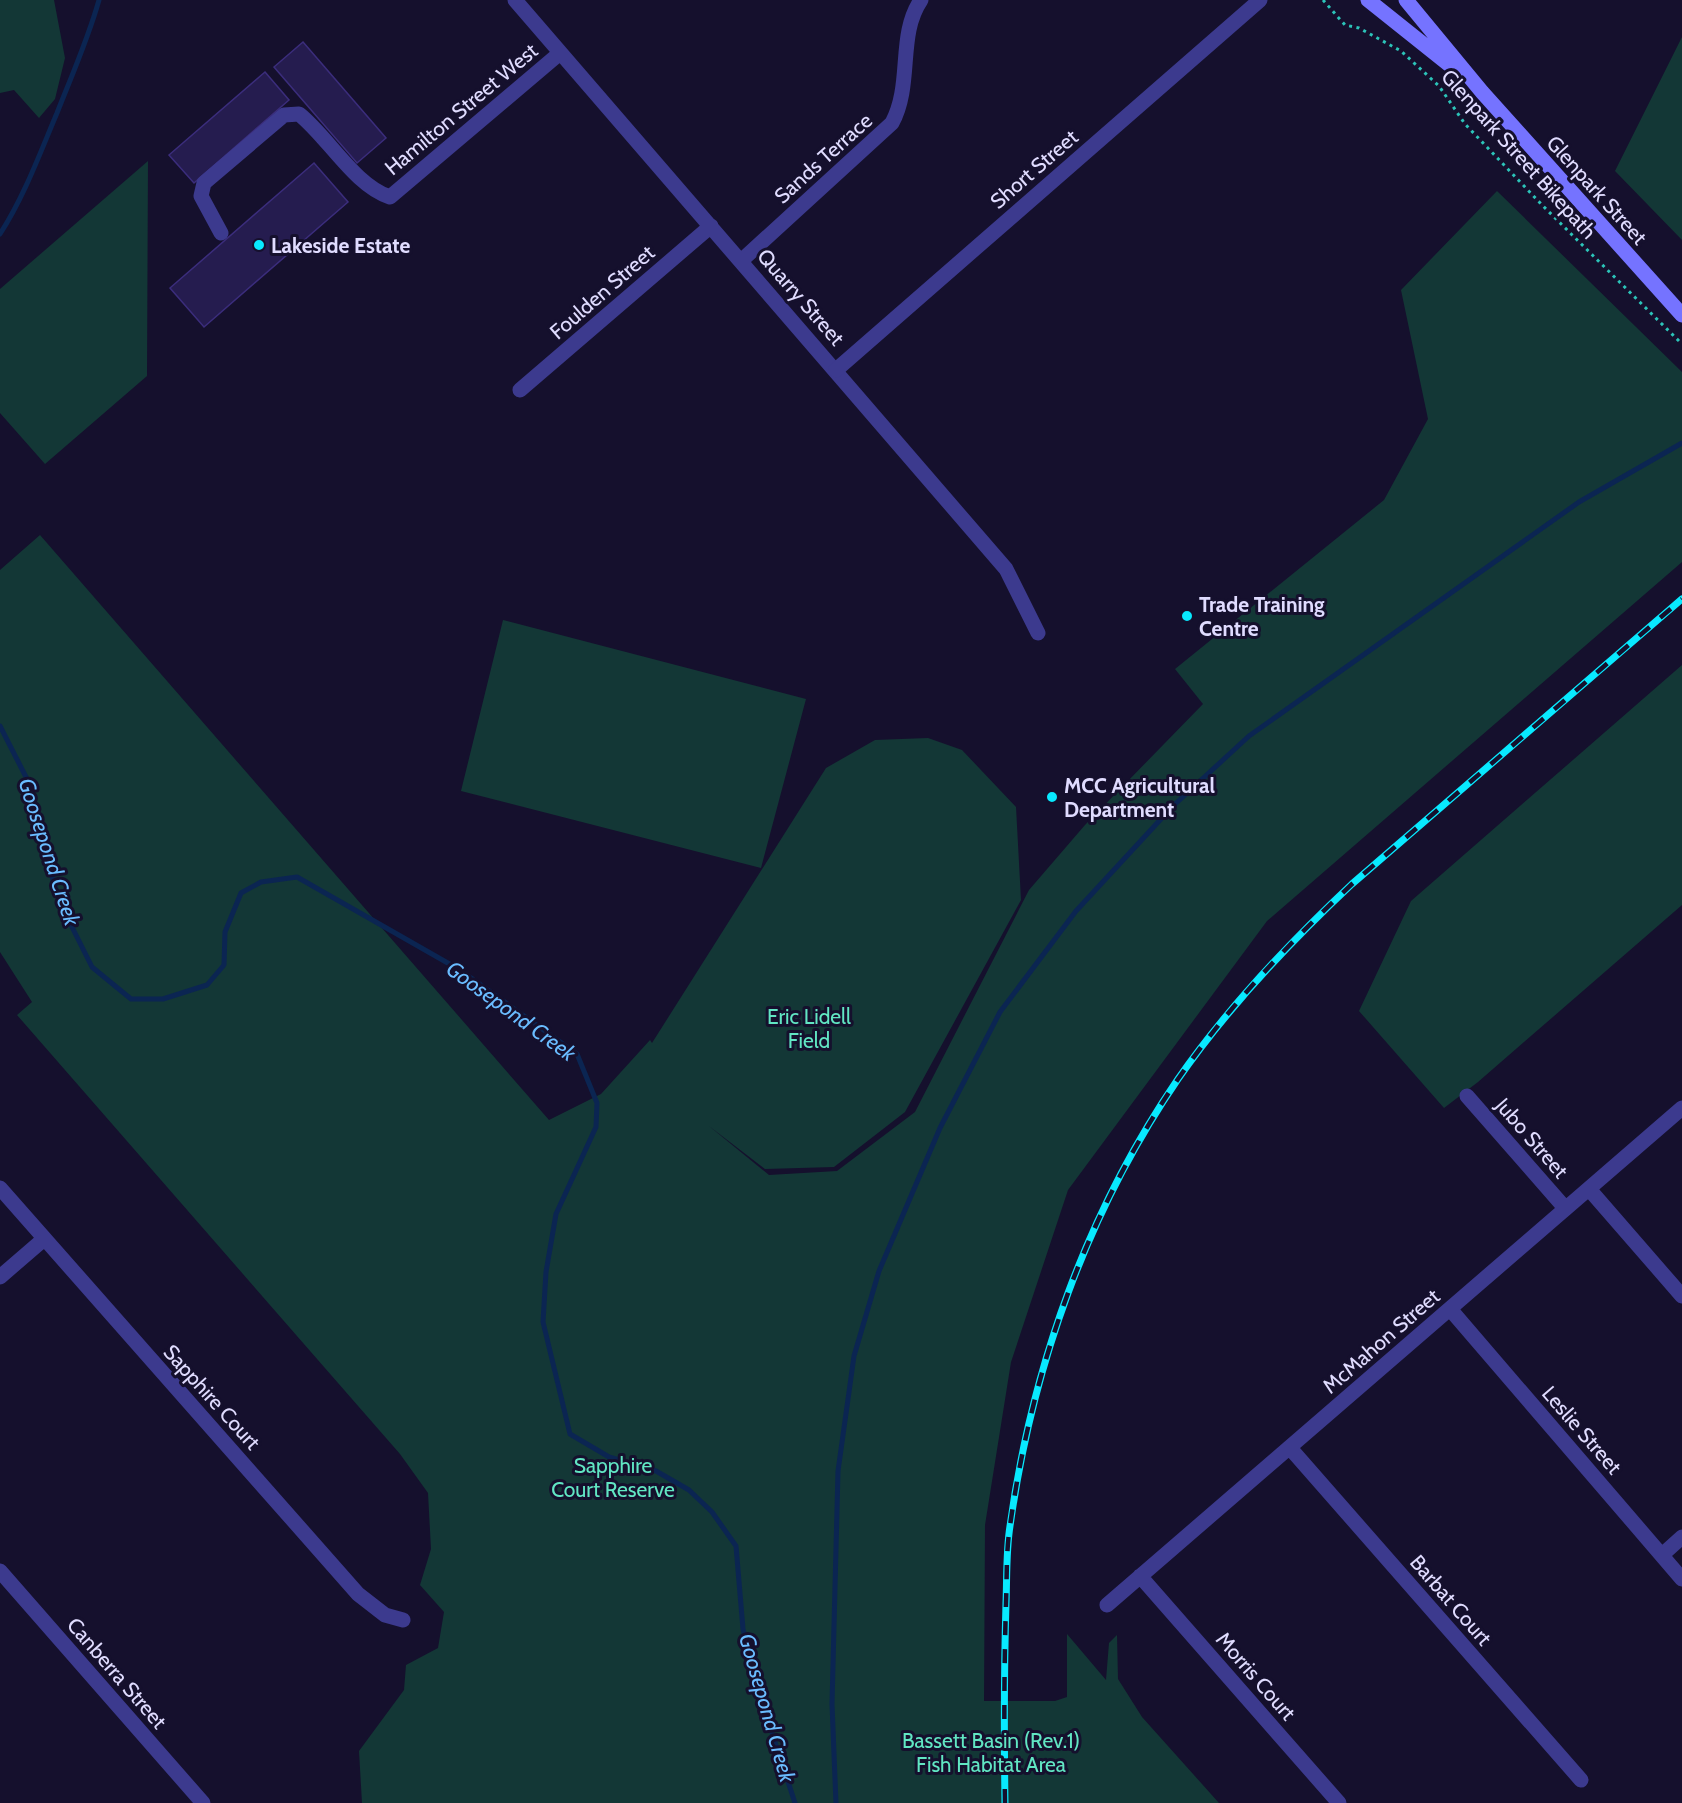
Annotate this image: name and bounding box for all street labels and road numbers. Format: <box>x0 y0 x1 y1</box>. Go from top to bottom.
street label: Hamilton Street West <box>380 38 542 180</box>
street label: Glenpark Street Bikepath <box>1436 64 1602 244</box>
street label: Sands Terrace <box>769 107 877 208</box>
street label: Short Street <box>985 124 1083 214</box>
street label: Glenpark Street <box>1542 130 1652 250</box>
street label: Foulden Street <box>545 240 659 344</box>
street label: Quarry Street <box>752 244 850 350</box>
street label: Jubo Street <box>1490 1092 1574 1183</box>
street label: McMahon Street <box>1317 1283 1445 1399</box>
street label: Sapphire Court <box>158 1339 266 1455</box>
street label: Leslie Street <box>1537 1381 1627 1479</box>
street label: Barbat Court <box>1405 1550 1497 1650</box>
street label: Canberra Street <box>62 1612 172 1734</box>
street label: Morris Court <box>1211 1627 1301 1725</box>

